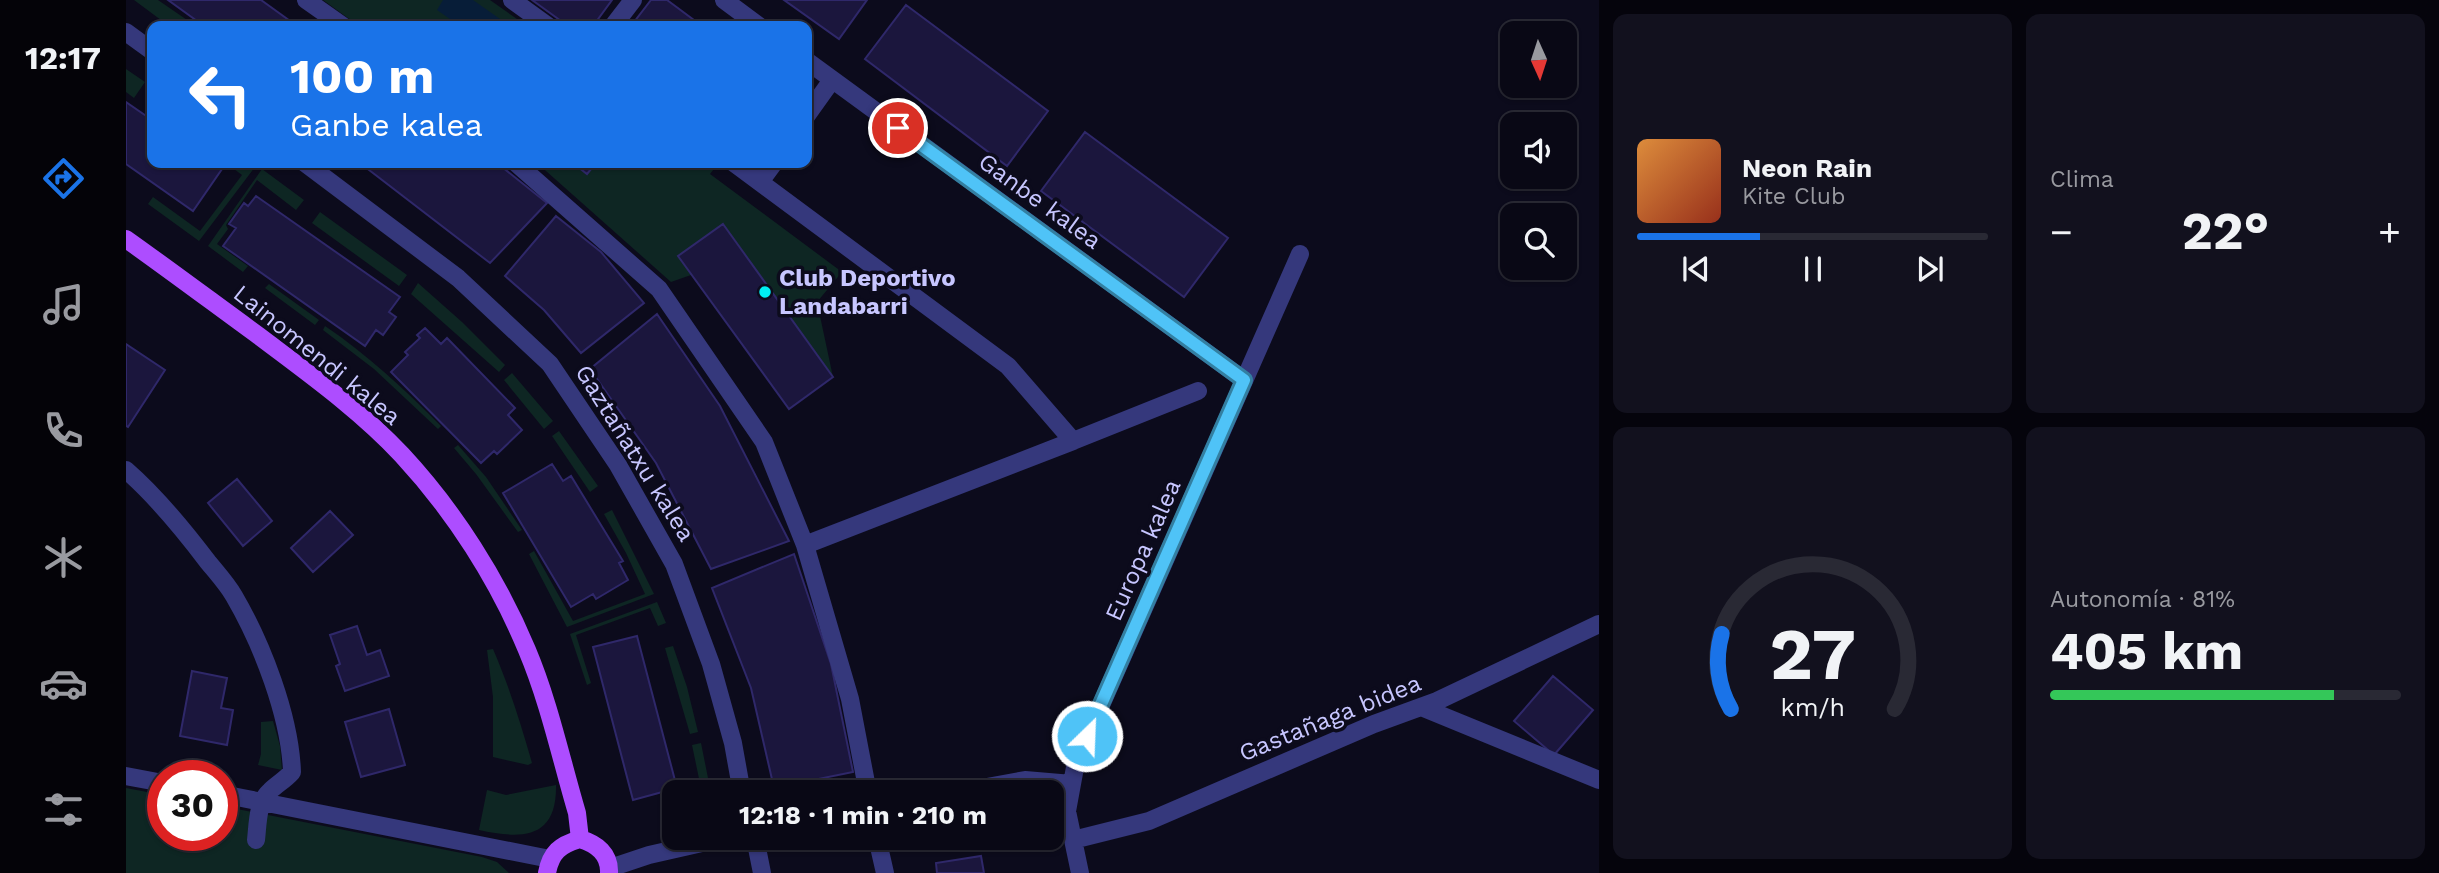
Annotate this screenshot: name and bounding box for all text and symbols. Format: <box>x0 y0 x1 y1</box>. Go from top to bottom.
north arrow <box>1500 21 1577 98</box>
map controls <box>1500 21 1577 280</box>
text: 12:17 <box>25 39 101 77</box>
text: 100 m <box>290 47 434 105</box>
icon: left <box>175 49 266 140</box>
pin <box>868 98 928 158</box>
text: Ganbe kalea <box>290 106 483 144</box>
icon: arrive <box>879 109 917 147</box>
button: sound <box>1500 112 1577 189</box>
street label: Ganbe kalea <box>973 147 1107 255</box>
text: Neon Rain <box>1742 153 1872 183</box>
icon: directions <box>39 154 88 203</box>
text: Clima <box>2050 166 2114 193</box>
text: Kite Club <box>1742 183 1845 210</box>
text: 22° <box>2182 201 2269 262</box>
button: search <box>1500 203 1577 280</box>
text: − <box>2050 210 2073 254</box>
text: + <box>2378 210 2401 254</box>
icon: previous <box>1677 250 1715 288</box>
icon: pause <box>1794 250 1832 288</box>
icon: next <box>1911 250 1949 288</box>
place label: Club Deportivo Landabarri <box>779 264 956 320</box>
street label: Lainomendi kalea <box>228 279 406 431</box>
icon: music <box>39 280 88 329</box>
marker: Club Deportivo Landabarri <box>757 284 773 300</box>
street label: Gaztañatxu kalea <box>569 360 701 546</box>
icon: phone <box>39 406 88 455</box>
street label: Europa kalea <box>1099 475 1187 625</box>
icon: climate <box>39 533 88 582</box>
text: Autonomía · 81% <box>2050 586 2235 613</box>
text: 27 <box>1769 611 1856 697</box>
text: 405 km <box>2050 621 2243 682</box>
icon: car <box>39 659 88 708</box>
street label: Gastañaga bidea <box>1235 669 1425 767</box>
text: km/h <box>1780 693 1845 722</box>
position arrow <box>1050 699 1124 773</box>
speed limit sign: 30 <box>147 760 238 851</box>
icon: filters <box>39 785 88 834</box>
text: 12:18 · 1 min · 210 m <box>739 800 987 830</box>

